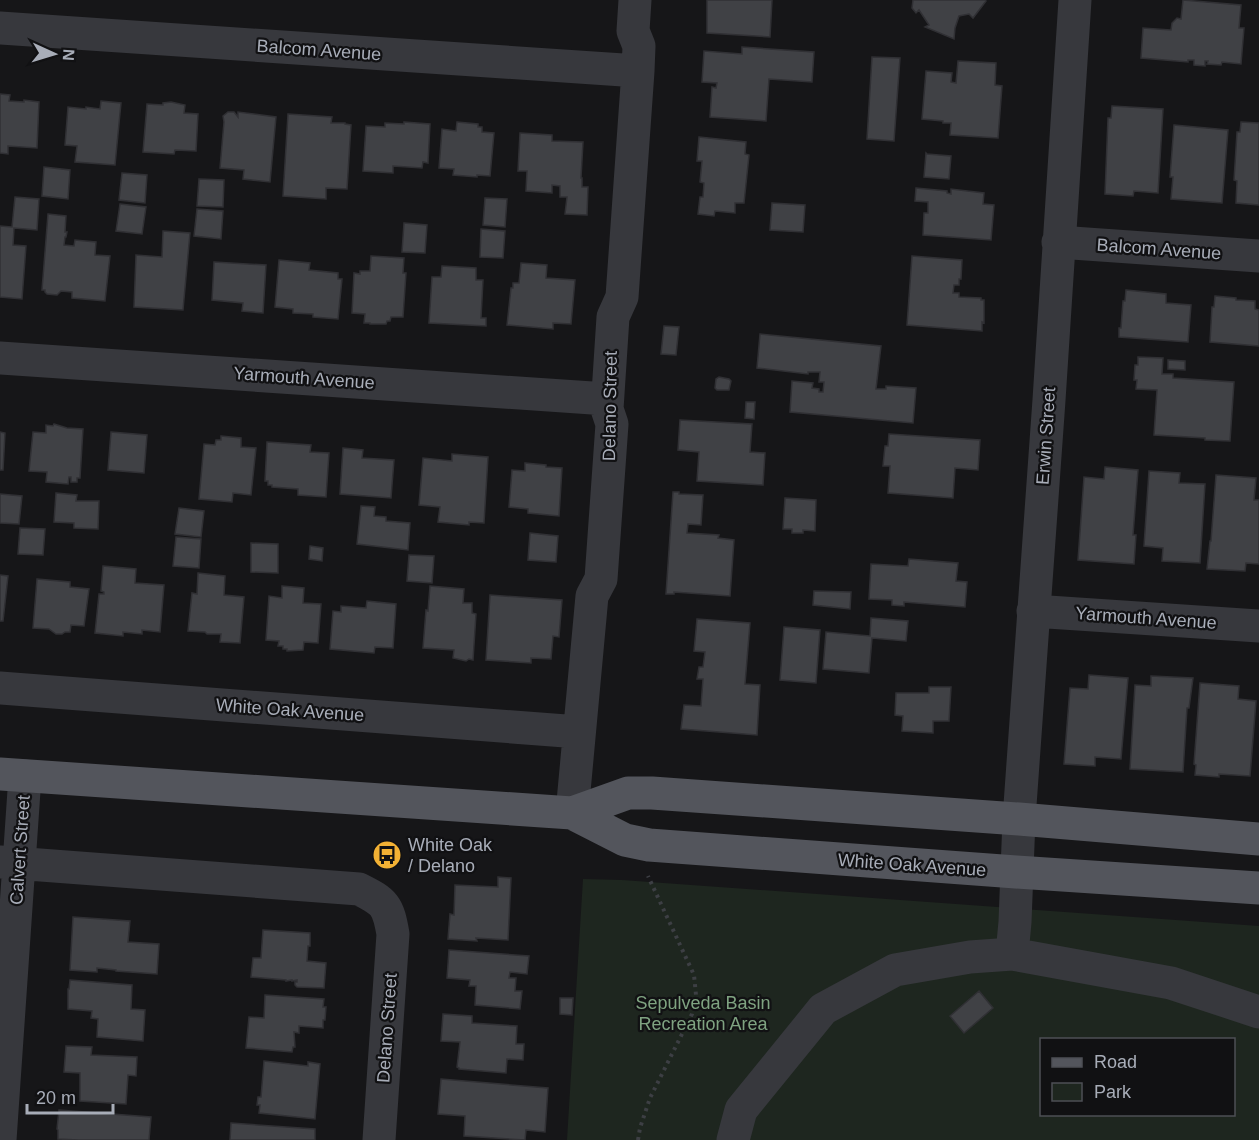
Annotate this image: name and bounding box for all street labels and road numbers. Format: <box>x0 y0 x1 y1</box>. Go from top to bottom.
street label: Balcom Avenue <box>256 36 382 64</box>
street label: Balcom Avenue <box>1096 235 1222 263</box>
street label: Delano Street <box>599 351 621 461</box>
street label: Yarmouth Avenue <box>233 363 375 393</box>
street label: Erwin Street <box>1033 386 1059 486</box>
street label: Yarmouth Avenue <box>1075 603 1217 633</box>
street label: White Oak Avenue <box>215 695 365 725</box>
street label: Calvert Street <box>6 794 34 906</box>
street label: White Oak Avenue <box>837 850 987 880</box>
street label: Delano Street <box>373 972 401 1084</box>

